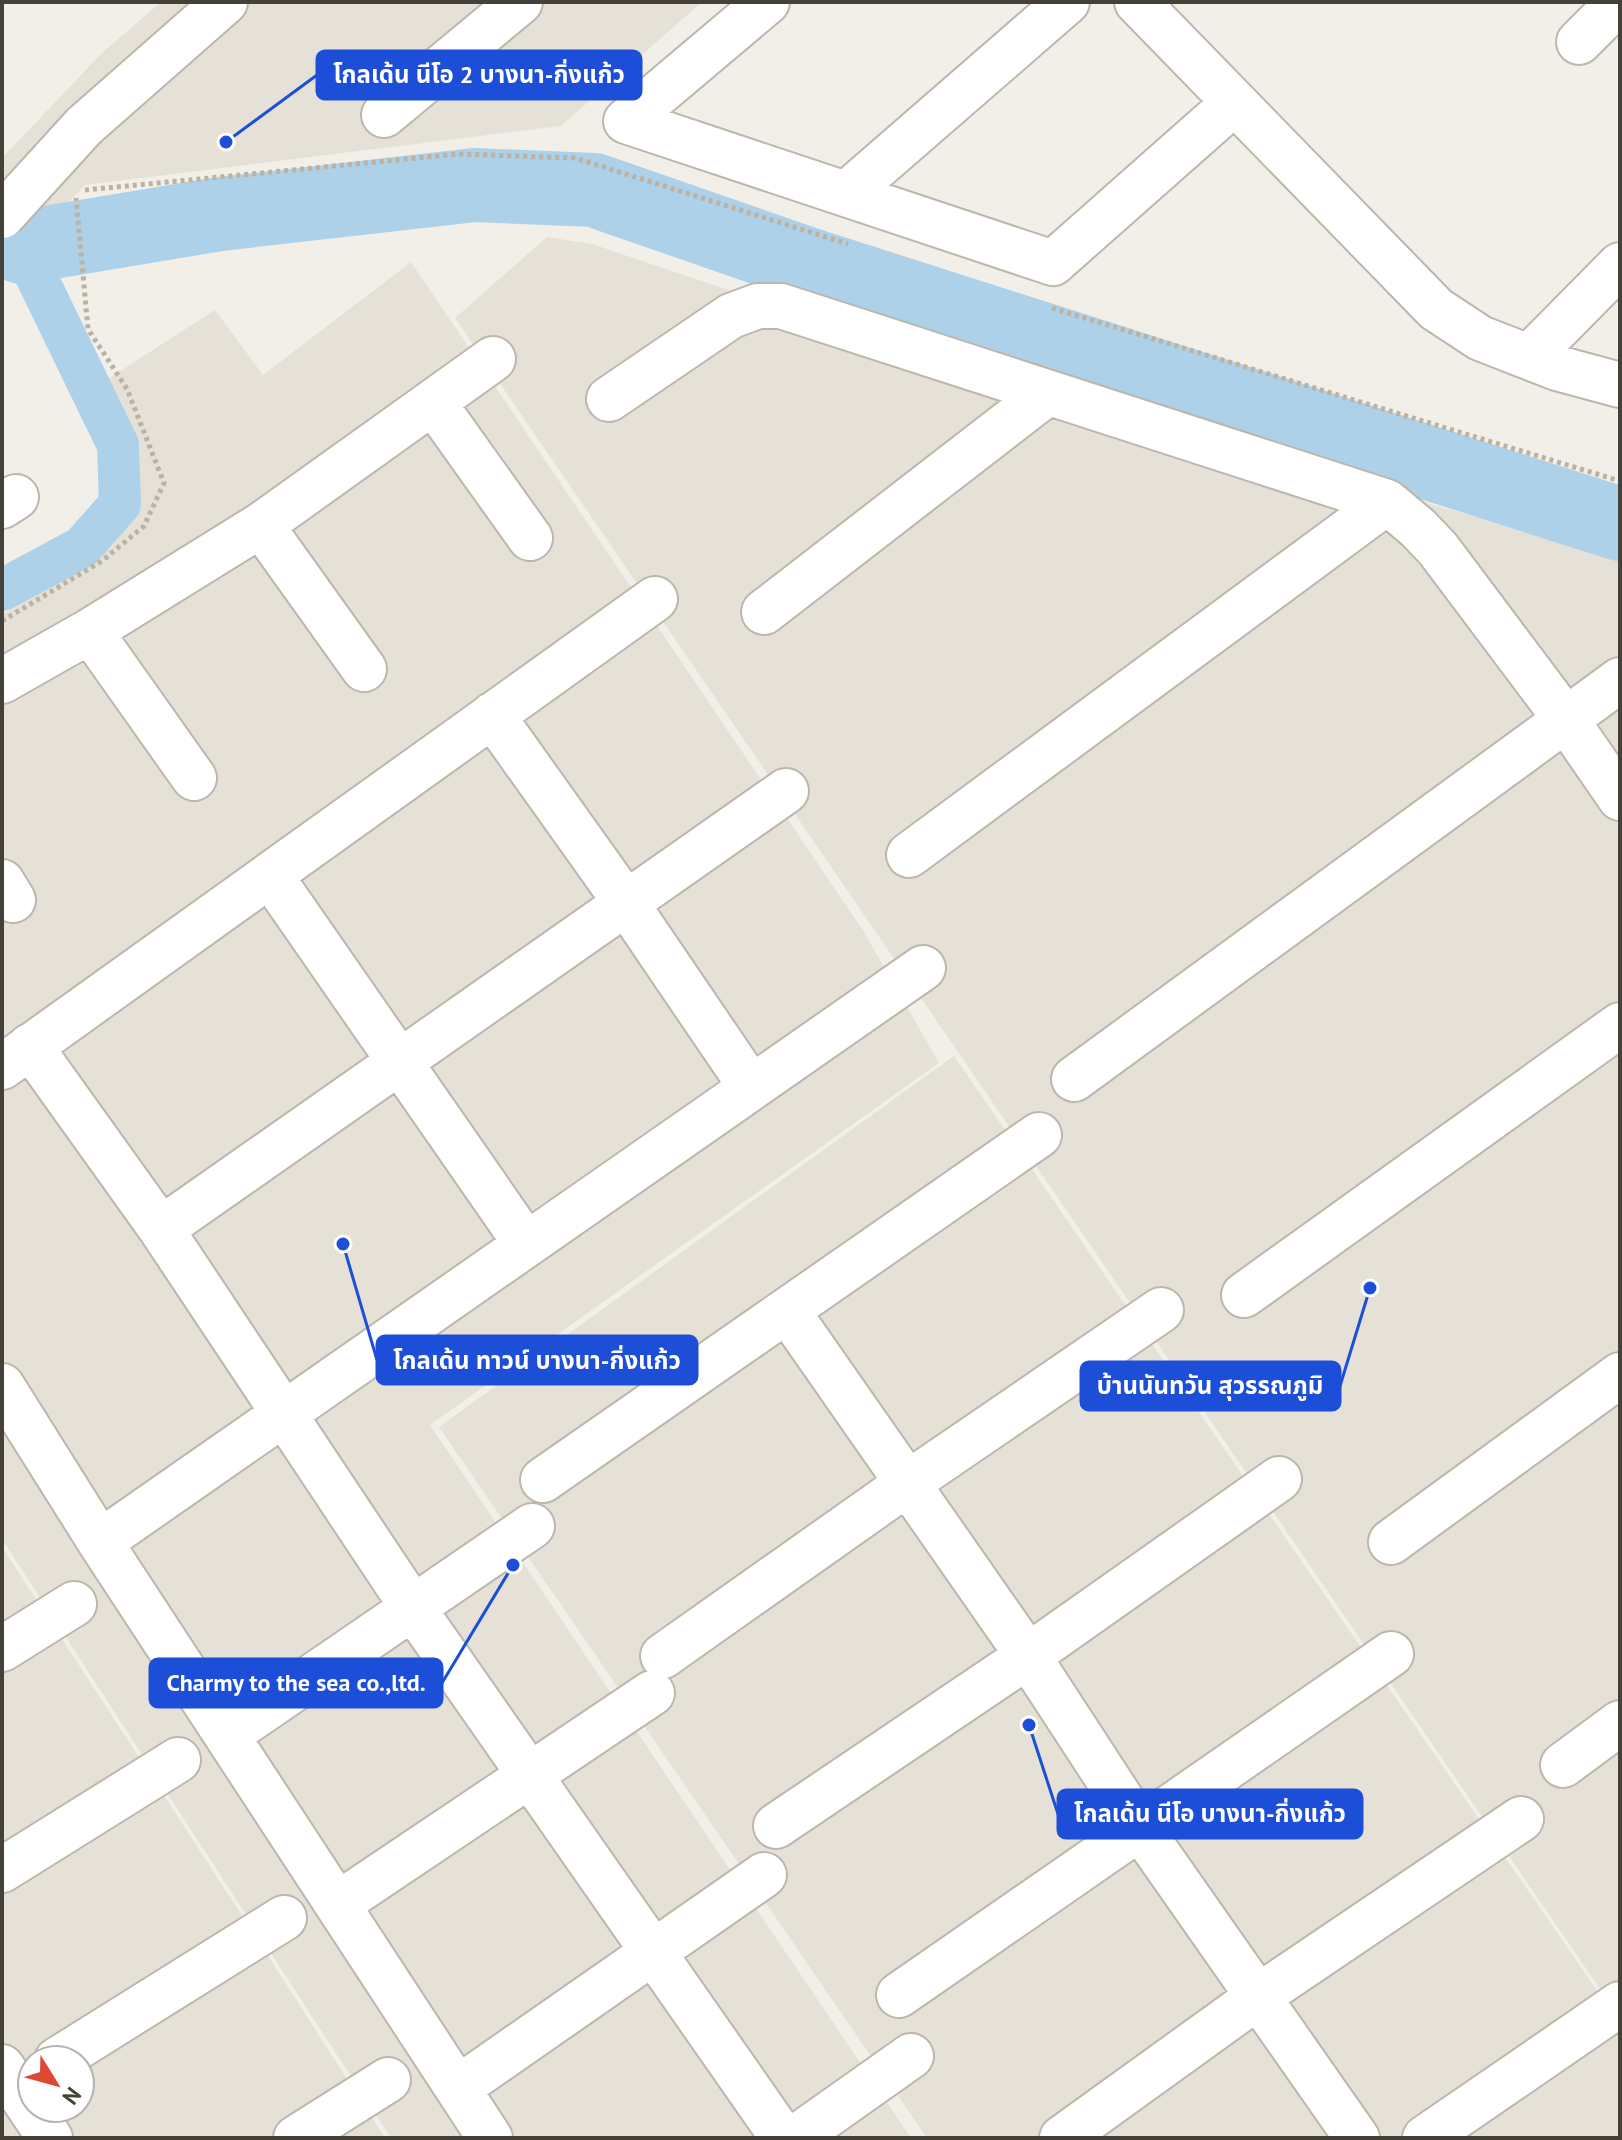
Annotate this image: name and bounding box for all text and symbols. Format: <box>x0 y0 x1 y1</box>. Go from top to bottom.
callout: โกลเด้น นีโอ 2 บางนา-กิ่งแก้ว <box>317 51 641 99</box>
text: โกลเด้น นีโอ 2 บางนา-กิ่งแก้ว <box>333 59 625 90</box>
callout: โกลเด้น ทาวน์ บางนา-กิ่งแก้ว <box>377 1336 697 1384</box>
text: โกลเด้น ทาวน์ บางนา-กิ่งแก้ว <box>393 1345 681 1376</box>
callout: บ้านนันทวัน สุวรรณภูมิ <box>1081 1362 1340 1410</box>
text: บ้านนันทวัน สุวรรณภูมิ <box>1097 1370 1323 1401</box>
callout: Charmy to the sea co.,ltd. <box>150 1659 442 1707</box>
text: Charmy to the sea co.,ltd. <box>166 1667 426 1698</box>
callout: โกลเด้น นีโอ บางนา-กิ่งแก้ว <box>1058 1790 1362 1838</box>
text: โกลเด้น นีโอ บางนา-กิ่งแก้ว <box>1074 1798 1346 1829</box>
north arrow <box>16 2044 96 2124</box>
text: N <box>56 2082 88 2110</box>

